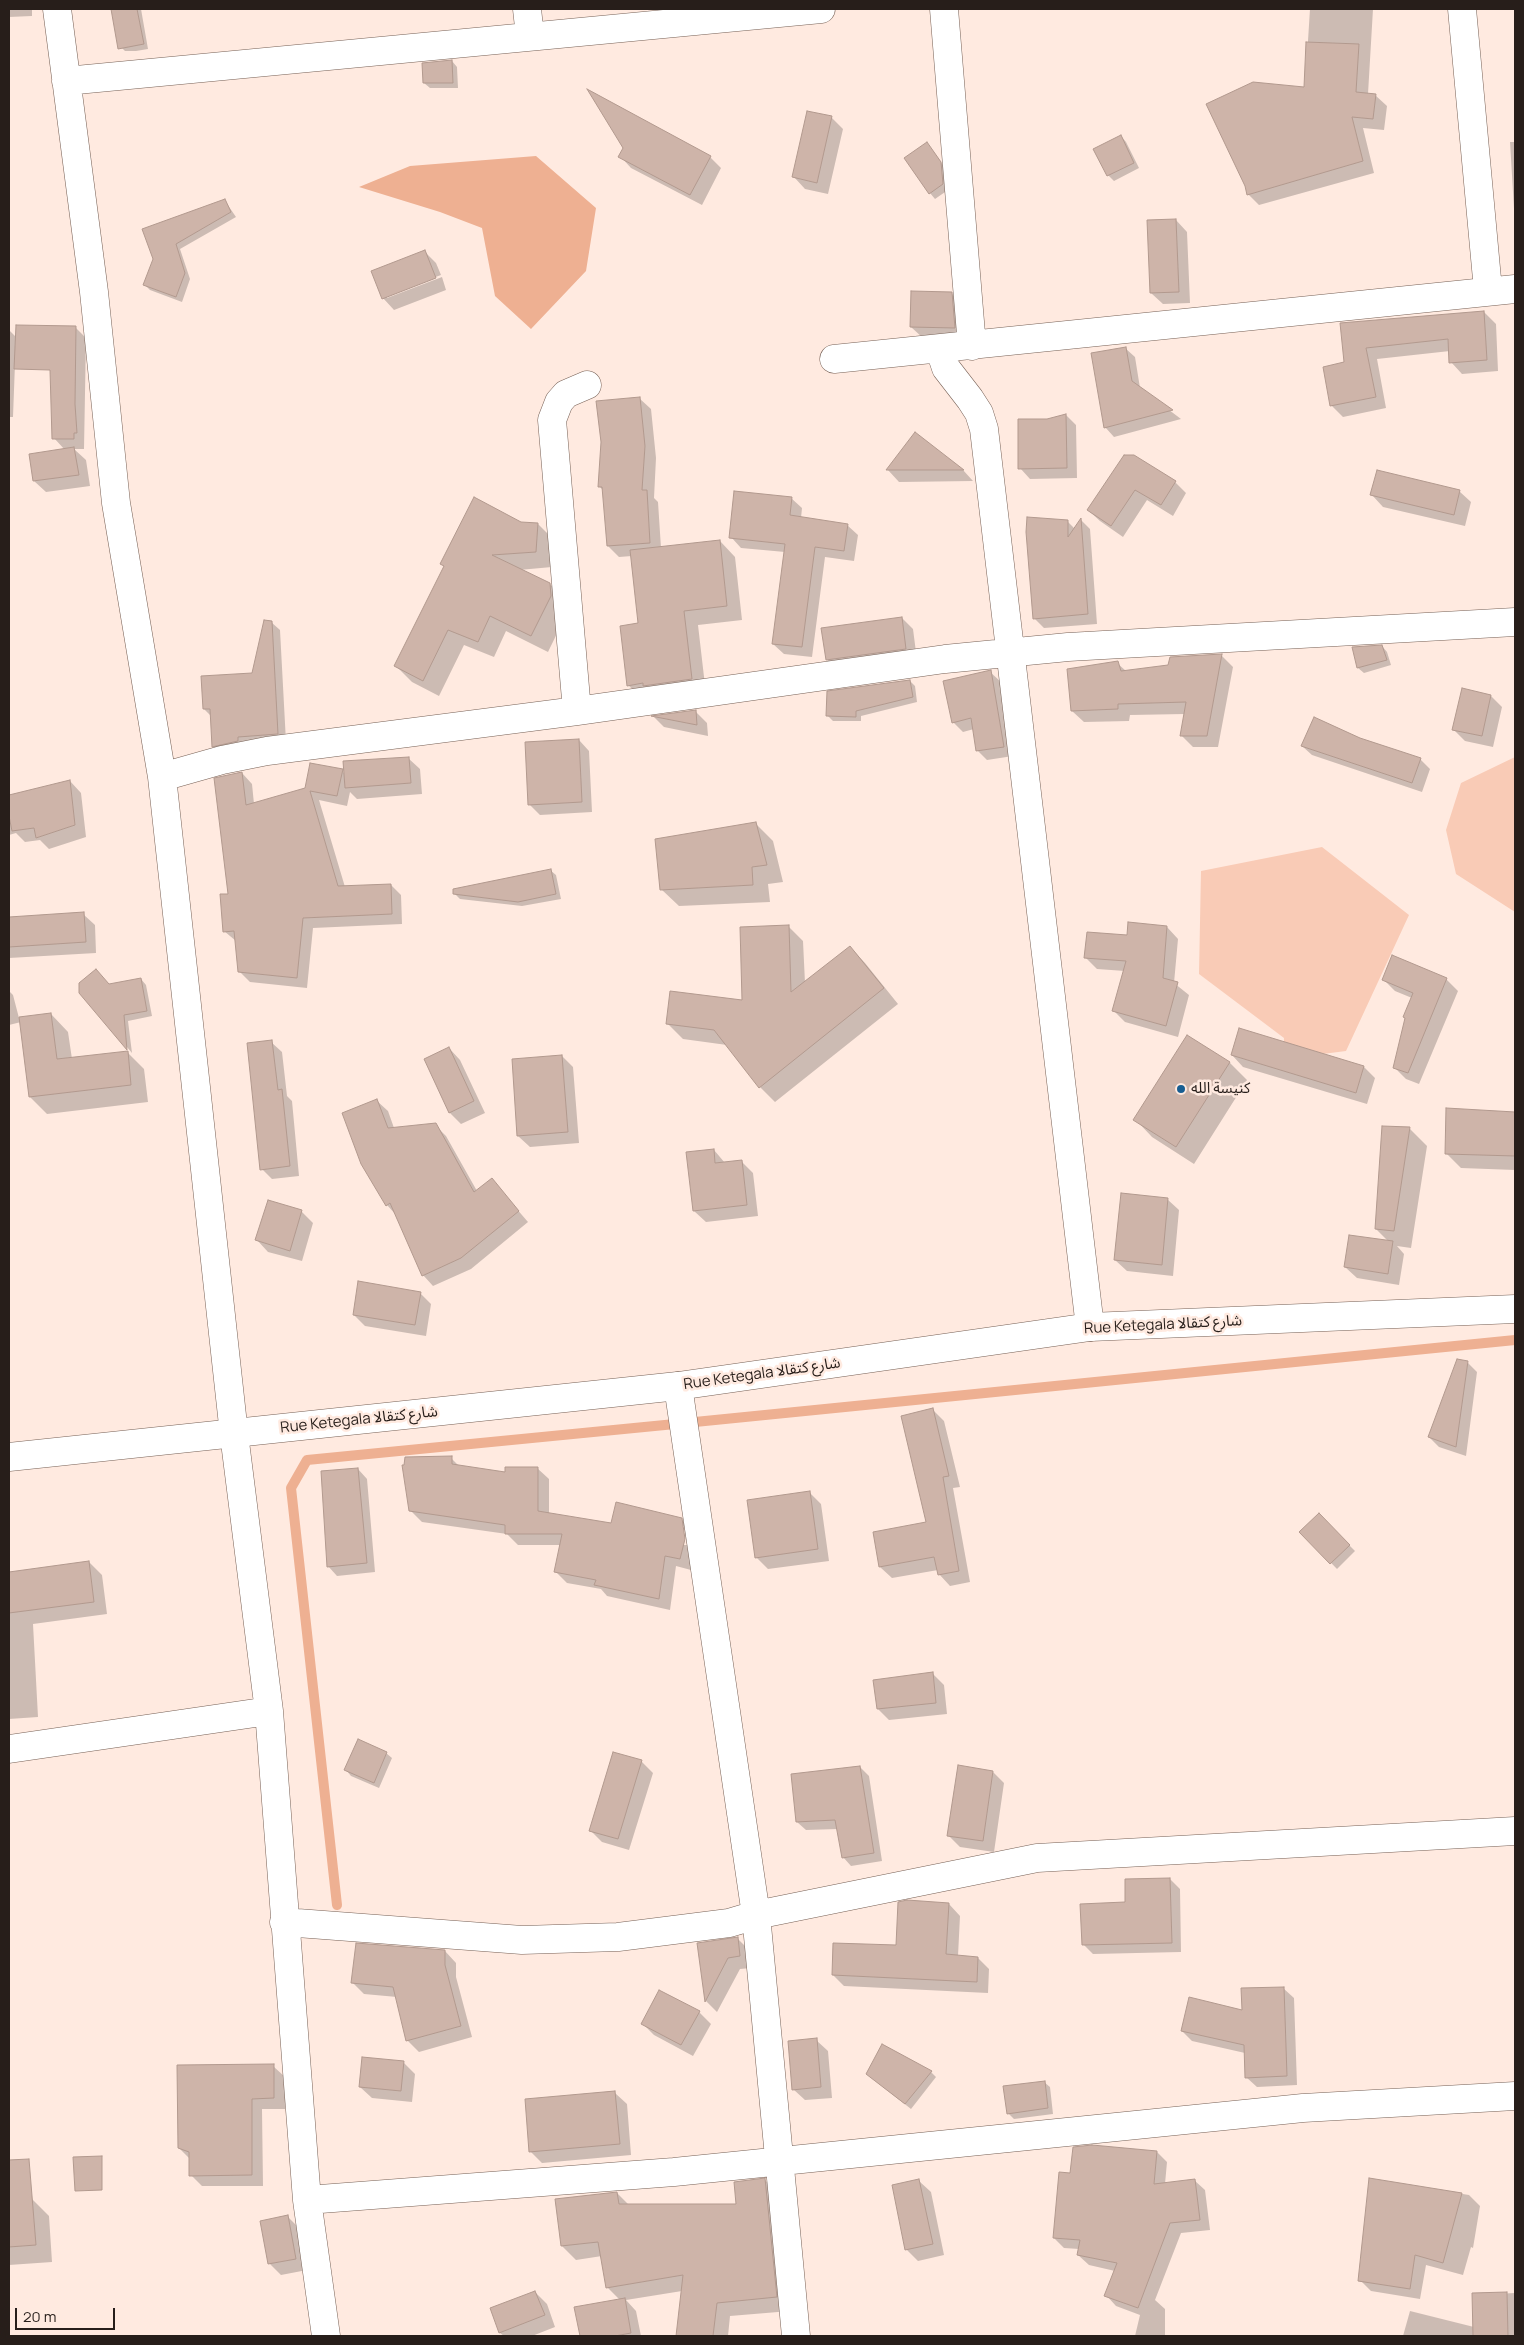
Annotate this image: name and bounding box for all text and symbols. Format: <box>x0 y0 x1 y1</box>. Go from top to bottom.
place label: كنيسة الله <box>1191 1080 1250 1098</box>
marker: كنيسة الله <box>1175 1083 1187 1095</box>
street label: Rue Ketegala شارع كتقالا <box>1084 1312 1242 1338</box>
street label: Rue Ketegala شارع كتقالا <box>682 1354 842 1394</box>
street label: Rue Ketegala شارع كتقالا <box>279 1403 439 1437</box>
scale bar <box>18 2298 118 2330</box>
text: 20 m <box>23 2306 56 2327</box>

